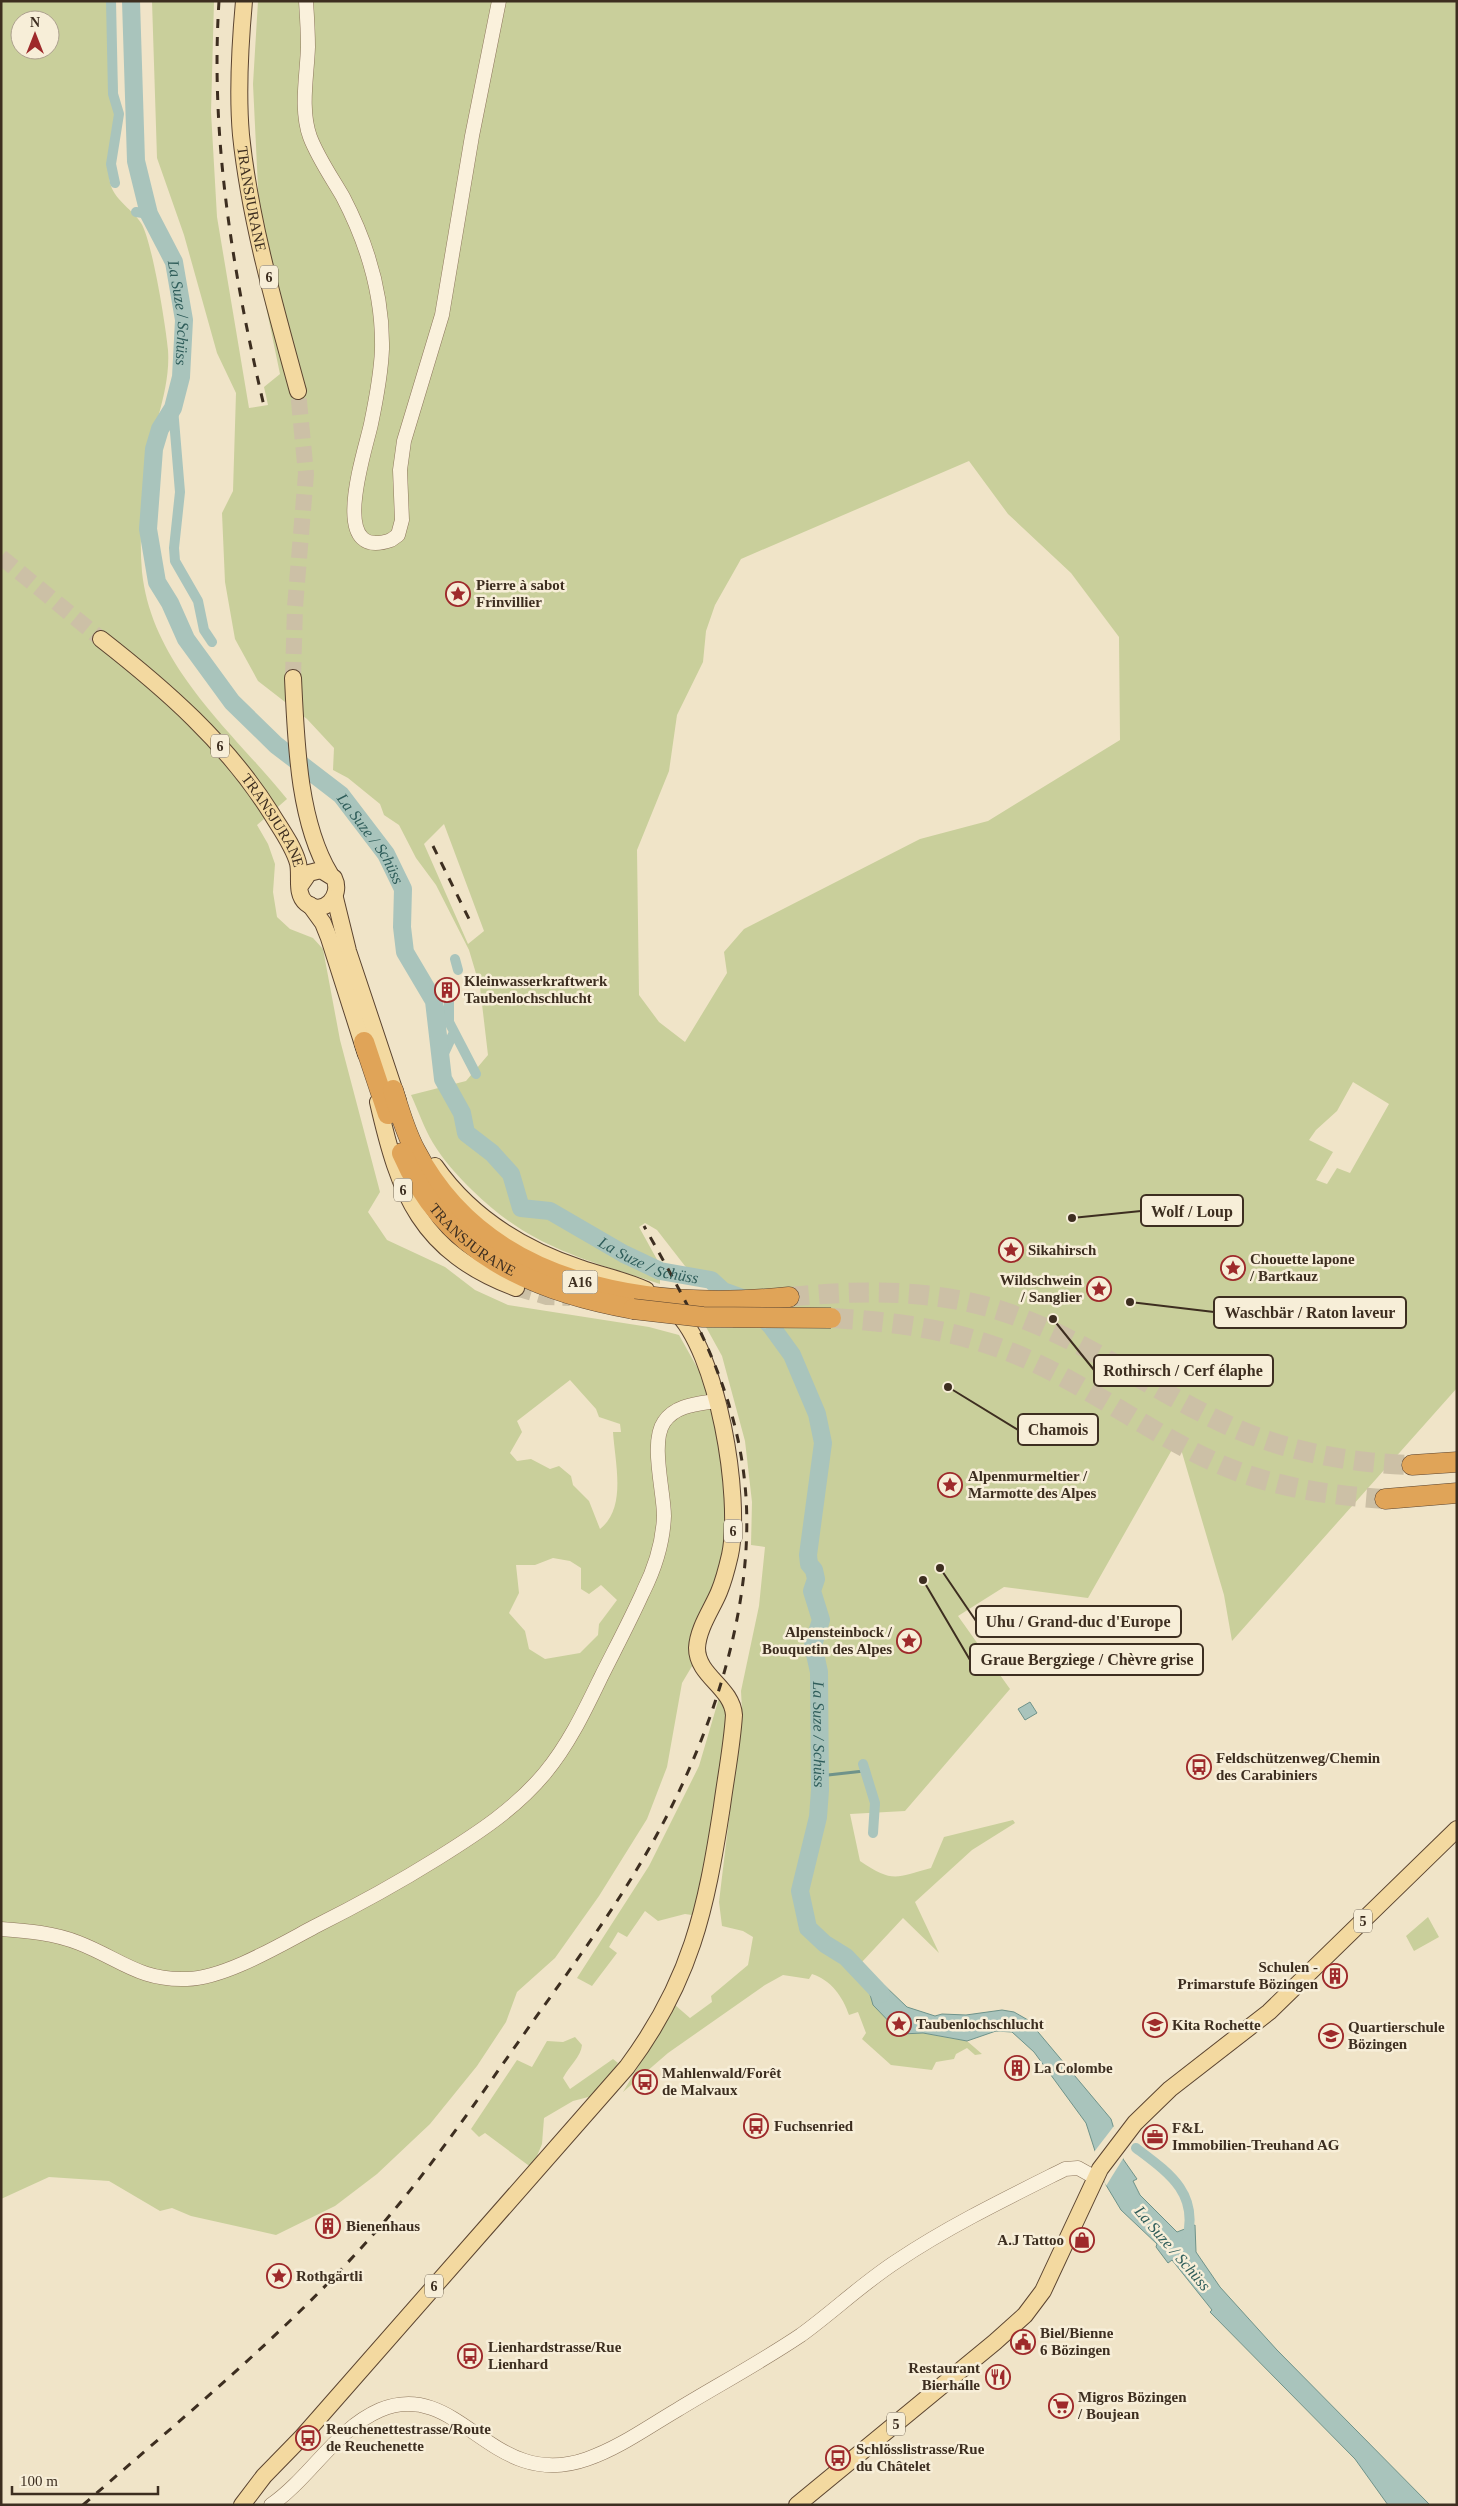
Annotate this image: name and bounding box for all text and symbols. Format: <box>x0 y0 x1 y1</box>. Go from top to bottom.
north arrow <box>10 10 60 60</box>
text: N <box>30 15 40 30</box>
street label: TRANSJURANE <box>234 145 269 253</box>
water label: La Suze / Schüss <box>165 258 192 366</box>
road number: 6 <box>260 266 278 288</box>
place label: Pierre à sabot Frinvillier <box>476 577 565 610</box>
place icon: Pierre à sabot Frinvillier <box>445 581 471 607</box>
road number: 6 <box>211 734 229 758</box>
street label: TRANSJURANE <box>238 771 307 869</box>
water label: La Suze / Schüss <box>333 789 407 887</box>
place label: Kleinwasserkraftwerk Taubenlochschlucht <box>464 973 608 1006</box>
building icon: Kleinwasserkraftwerk Taubenlochschlucht <box>434 977 460 1003</box>
road number: 6 <box>394 1178 412 1202</box>
callout: Wolf / Loup <box>1141 1195 1243 1226</box>
street label: TRANSJURANE <box>426 1200 518 1279</box>
text: Wolf / Loup <box>1151 1203 1233 1221</box>
water label: La Suze / Schüss <box>595 1233 700 1287</box>
place icon: Sikahirsch <box>998 1237 1024 1263</box>
place label: Sikahirsch <box>1028 1242 1097 1258</box>
place label: Chouette lapone / Bartkauz <box>1249 1251 1355 1284</box>
place icon: Chouette lapone / Bartkauz <box>1220 1255 1246 1281</box>
road number: A16 <box>562 1270 598 1294</box>
place label: Wildschwein / Sanglier <box>1000 1272 1083 1305</box>
place icon: Wildschwein / Sanglier <box>1086 1276 1112 1302</box>
callout: Waschbär / Raton laveur <box>1214 1297 1406 1328</box>
text: Waschbär / Raton laveur <box>1225 1304 1395 1321</box>
callout: Rothirsch / Cerf élaphe <box>1094 1355 1273 1386</box>
text: Rothirsch / Cerf élaphe <box>1103 1362 1263 1380</box>
callout: Chamois <box>1018 1414 1098 1445</box>
text: Chamois <box>1028 1421 1088 1438</box>
place label: Alpenmurmeltier / Marmotte des Alpes <box>968 1468 1096 1501</box>
place icon: Alpenmurmeltier / Marmotte des Alpes <box>937 1472 963 1498</box>
road number: 6 <box>724 1520 742 1542</box>
callout: Uhu / Grand-duc d'Europe <box>976 1606 1181 1637</box>
text: Uhu / Grand-duc d'Europe <box>985 1613 1171 1631</box>
place label: Alpensteinbock / Bouquetin des Alpes <box>762 1624 893 1657</box>
place icon: Alpensteinbock / Bouquetin des Alpes <box>896 1628 922 1654</box>
callout: Graue Bergziege / Chèvre grise <box>970 1644 1203 1675</box>
text: Graue Bergziege / Chèvre grise <box>981 1651 1193 1669</box>
water label: La Suze / Schüss <box>810 1680 828 1788</box>
place label: Feldschützenweg/Chemin des Carabiniers <box>1216 1750 1381 1783</box>
bus stop icon: Feldschützenweg/Chemin des Carabiniers <box>1186 1754 1212 1780</box>
road number: 5 <box>1354 1910 1372 1932</box>
place label: Schulen - Primarstufe Bözingen <box>1178 1959 1319 1992</box>
building icon: Schulen - Primarstufe Bözingen <box>1322 1963 1348 1989</box>
place icon: Taubenlochschlucht <box>886 2011 912 2037</box>
school or university icon: Kita Rochette <box>1142 2012 1168 2038</box>
place label: Taubenlochschlucht <box>916 2016 1044 2032</box>
place label: Kita Rochette <box>1172 2017 1261 2033</box>
place label: Quartierschule Bözingen <box>1348 2019 1445 2052</box>
school or university icon: Quartierschule Bözingen <box>1318 2023 1344 2049</box>
building icon: La Colombe <box>1004 2055 1030 2081</box>
place label: La Colombe <box>1034 2060 1113 2076</box>
place label: Mahlenwald/Forêt de Malvaux <box>662 2065 781 2098</box>
bus stop icon: Mahlenwald/Forêt de Malvaux <box>632 2069 658 2095</box>
bus stop icon: Fuchsenried <box>743 2113 769 2139</box>
place label: Fuchsenried <box>774 2118 854 2134</box>
place label: F&L Immobilien-Treuhand AG <box>1172 2120 1340 2153</box>
office icon: F&L Immobilien-Treuhand AG <box>1142 2124 1168 2150</box>
water label: La Suze / Schüss <box>1131 2202 1214 2294</box>
building icon: Bienenhaus <box>315 2213 341 2239</box>
place label: Bienenhaus <box>346 2218 420 2234</box>
shop icon: A.J Tattoo <box>1069 2227 1095 2253</box>
place label: A.J Tattoo <box>997 2232 1064 2248</box>
place icon: Rothgärtli <box>266 2263 292 2289</box>
place label: Rothgärtli <box>296 2268 363 2284</box>
road number: 6 <box>425 2274 443 2298</box>
place label: Biel/Bienne 6 Bözingen <box>1040 2325 1114 2358</box>
public building icon: Biel/Bienne 6 Bözingen <box>1010 2329 1036 2355</box>
place label: Lienhardstrasse/Rue Lienhard <box>488 2339 622 2372</box>
bus stop icon: Lienhardstrasse/Rue Lienhard <box>457 2343 483 2369</box>
place label: Restaurant Bierhalle <box>908 2360 980 2393</box>
restaurant icon: Restaurant Bierhalle <box>985 2364 1011 2390</box>
place label: Migros Bözingen / Boujean <box>1077 2389 1187 2422</box>
supermarket icon: Migros Bözingen / Boujean <box>1048 2393 1074 2419</box>
road number: 5 <box>887 2412 905 2436</box>
place label: Reuchenettestrasse/Route de Reuchenette <box>326 2421 491 2454</box>
bus stop icon: Reuchenettestrasse/Route de Reuchenette <box>295 2425 321 2451</box>
place label: Schlösslistrasse/Rue du Châtelet <box>856 2441 985 2474</box>
bus stop icon: Schlösslistrasse/Rue du Châtelet <box>825 2445 851 2471</box>
scale bar <box>12 2464 159 2496</box>
text: 100 m <box>20 2473 58 2489</box>

